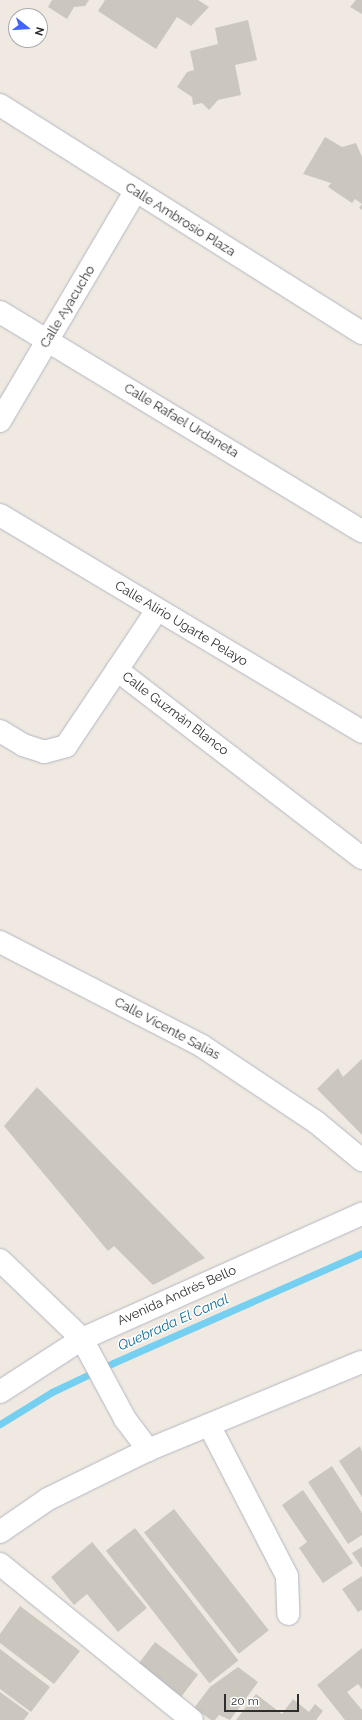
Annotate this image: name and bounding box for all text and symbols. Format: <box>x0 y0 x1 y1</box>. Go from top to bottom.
north arrow <box>8 8 48 48</box>
text: N <box>32 25 46 37</box>
street label: Calle Ambrosio Plaza <box>122 180 238 260</box>
street label: Calle Ayacucho <box>37 263 99 351</box>
street label: Calle Rafael Urdaneta <box>121 381 241 461</box>
street label: Calle Alirio Ugarte Pelayo <box>112 578 250 670</box>
street label: Calle Guzmán Blanco <box>119 669 231 759</box>
street label: Calle Vicente Salías <box>111 994 223 1064</box>
street label: Avenida Andrés Bello <box>115 1263 239 1329</box>
water label: Quebrada El Canal <box>115 1290 231 1354</box>
scale bar <box>226 1686 301 1712</box>
text: 20 m <box>231 1694 259 1708</box>

